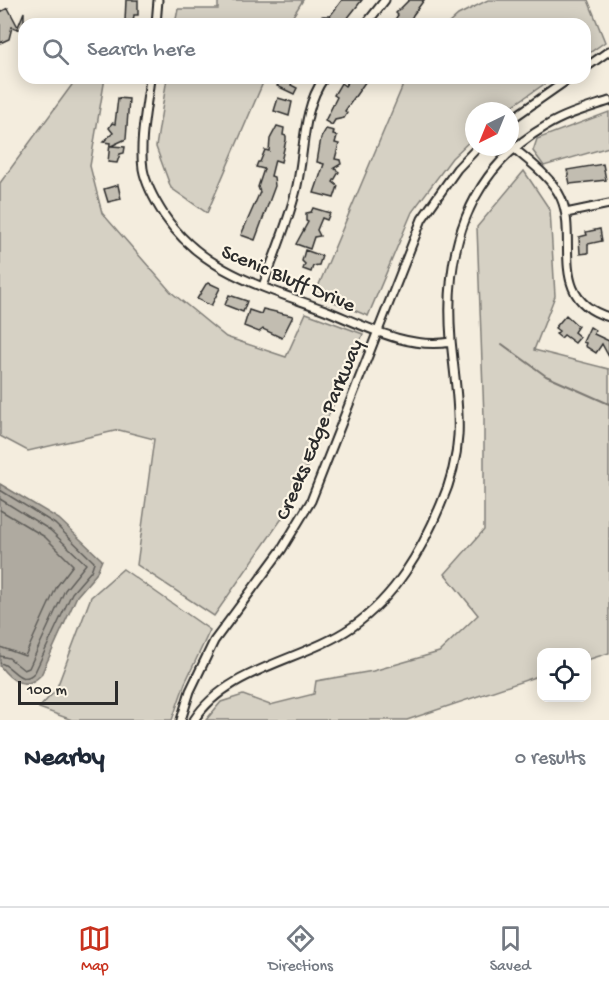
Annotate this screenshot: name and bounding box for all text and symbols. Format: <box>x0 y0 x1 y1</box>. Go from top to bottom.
search box <box>18 18 591 84</box>
icon: search <box>39 35 72 68</box>
text: Search here <box>87 38 195 64</box>
north arrow <box>465 102 519 156</box>
street label: Scenic Bluff Drive <box>217 241 359 320</box>
street label: Creeks Edge Parkway <box>272 336 371 525</box>
map controls <box>537 648 591 702</box>
button: locate <box>537 648 591 702</box>
scale bar <box>18 678 118 706</box>
text: 100 m <box>27 682 67 701</box>
text: Nearby <box>24 744 105 775</box>
text: 0 results <box>515 748 585 771</box>
tab: Map <box>78 922 111 977</box>
tab: Directions <box>268 922 333 977</box>
tab: Saved <box>490 922 531 977</box>

